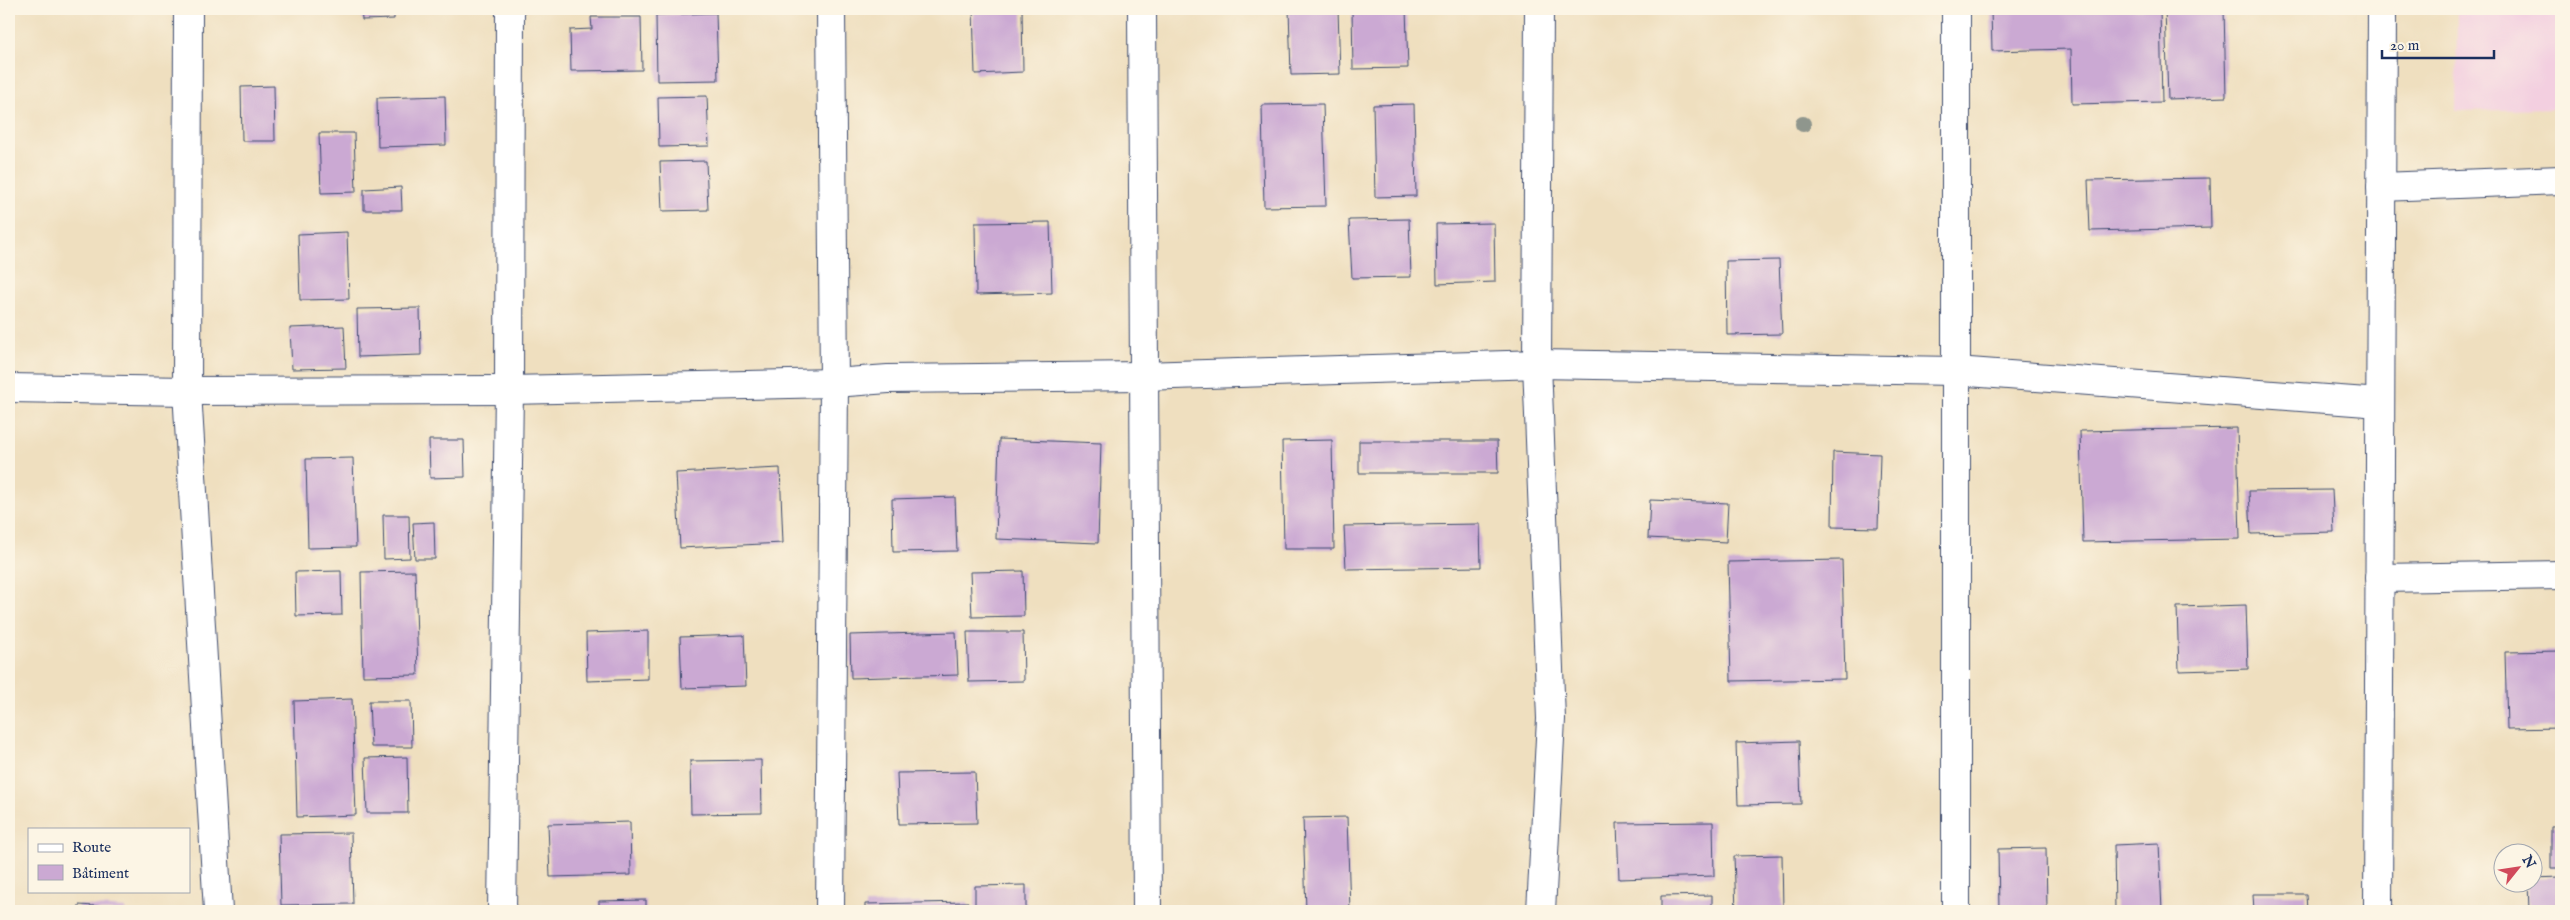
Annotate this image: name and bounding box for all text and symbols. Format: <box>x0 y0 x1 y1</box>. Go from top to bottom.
scale bar <box>2382 28 2495 60</box>
text: 20 m <box>2390 36 2420 55</box>
legend <box>28 828 190 892</box>
text: Route <box>72 838 111 857</box>
north arrow <box>2492 842 2542 892</box>
text: N <box>2517 851 2539 872</box>
text: Bâtiment <box>72 864 129 883</box>

